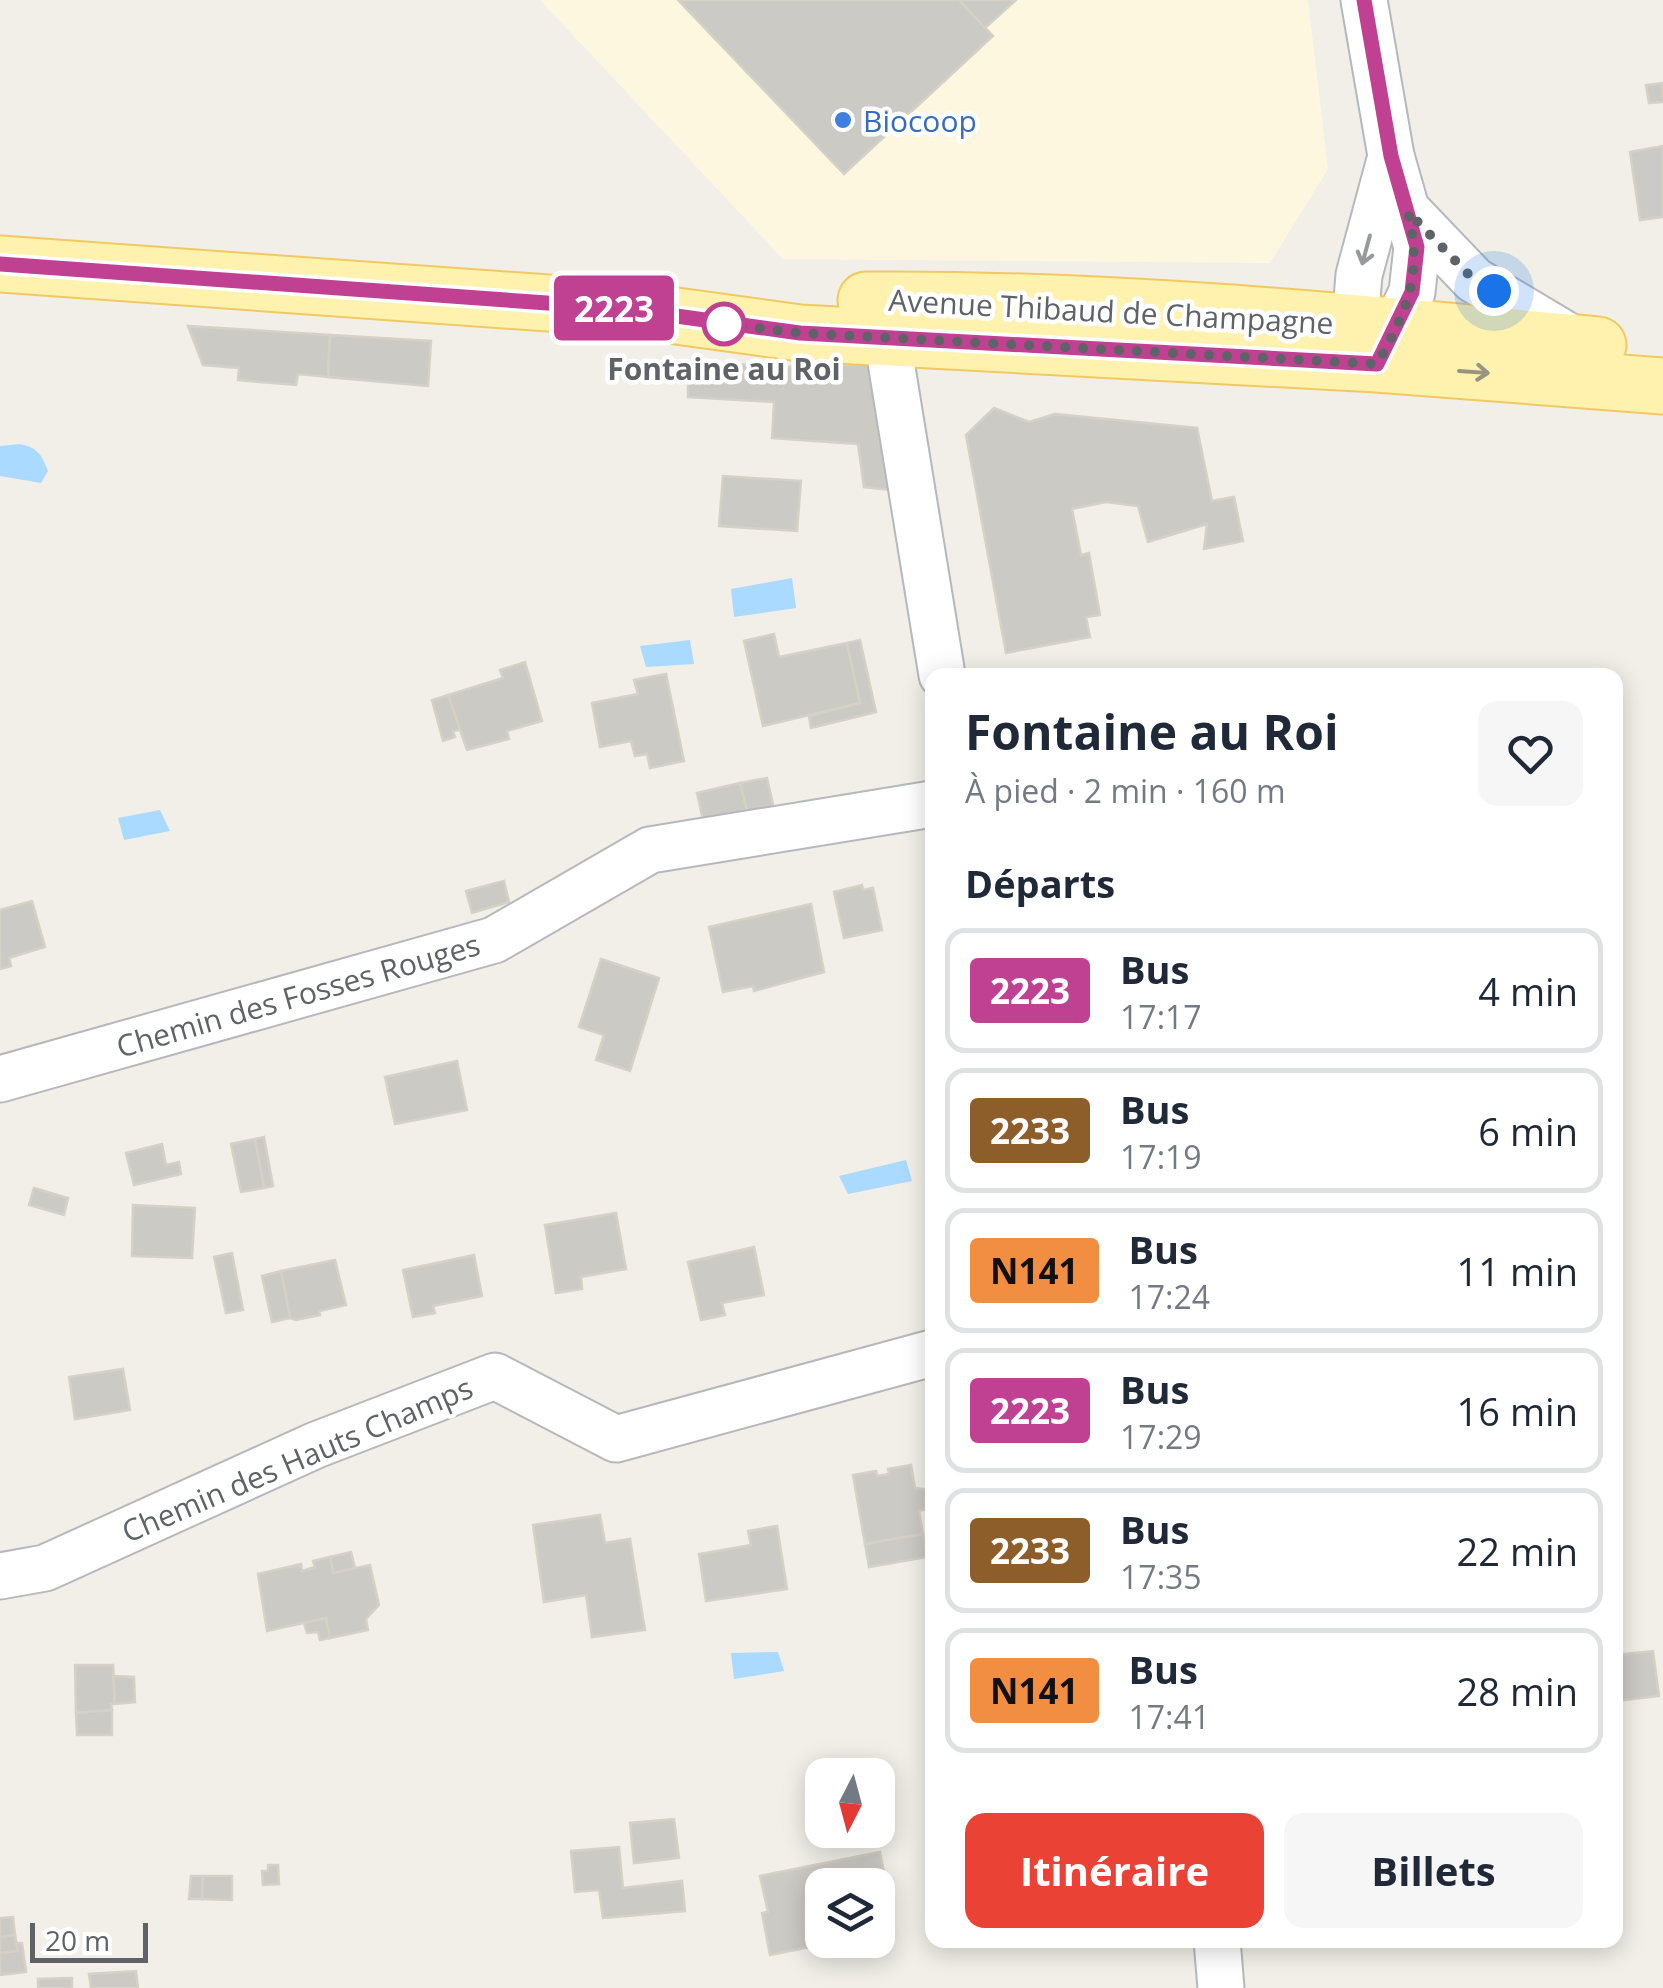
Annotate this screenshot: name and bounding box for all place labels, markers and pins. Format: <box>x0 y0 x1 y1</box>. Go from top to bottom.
place label: Biocoop <box>863 100 977 141</box>
marker: Biocoop <box>832 109 854 131</box>
marker: Fontaine au Roi <box>703 303 745 345</box>
place label: Fontaine au Roi <box>607 348 841 389</box>

